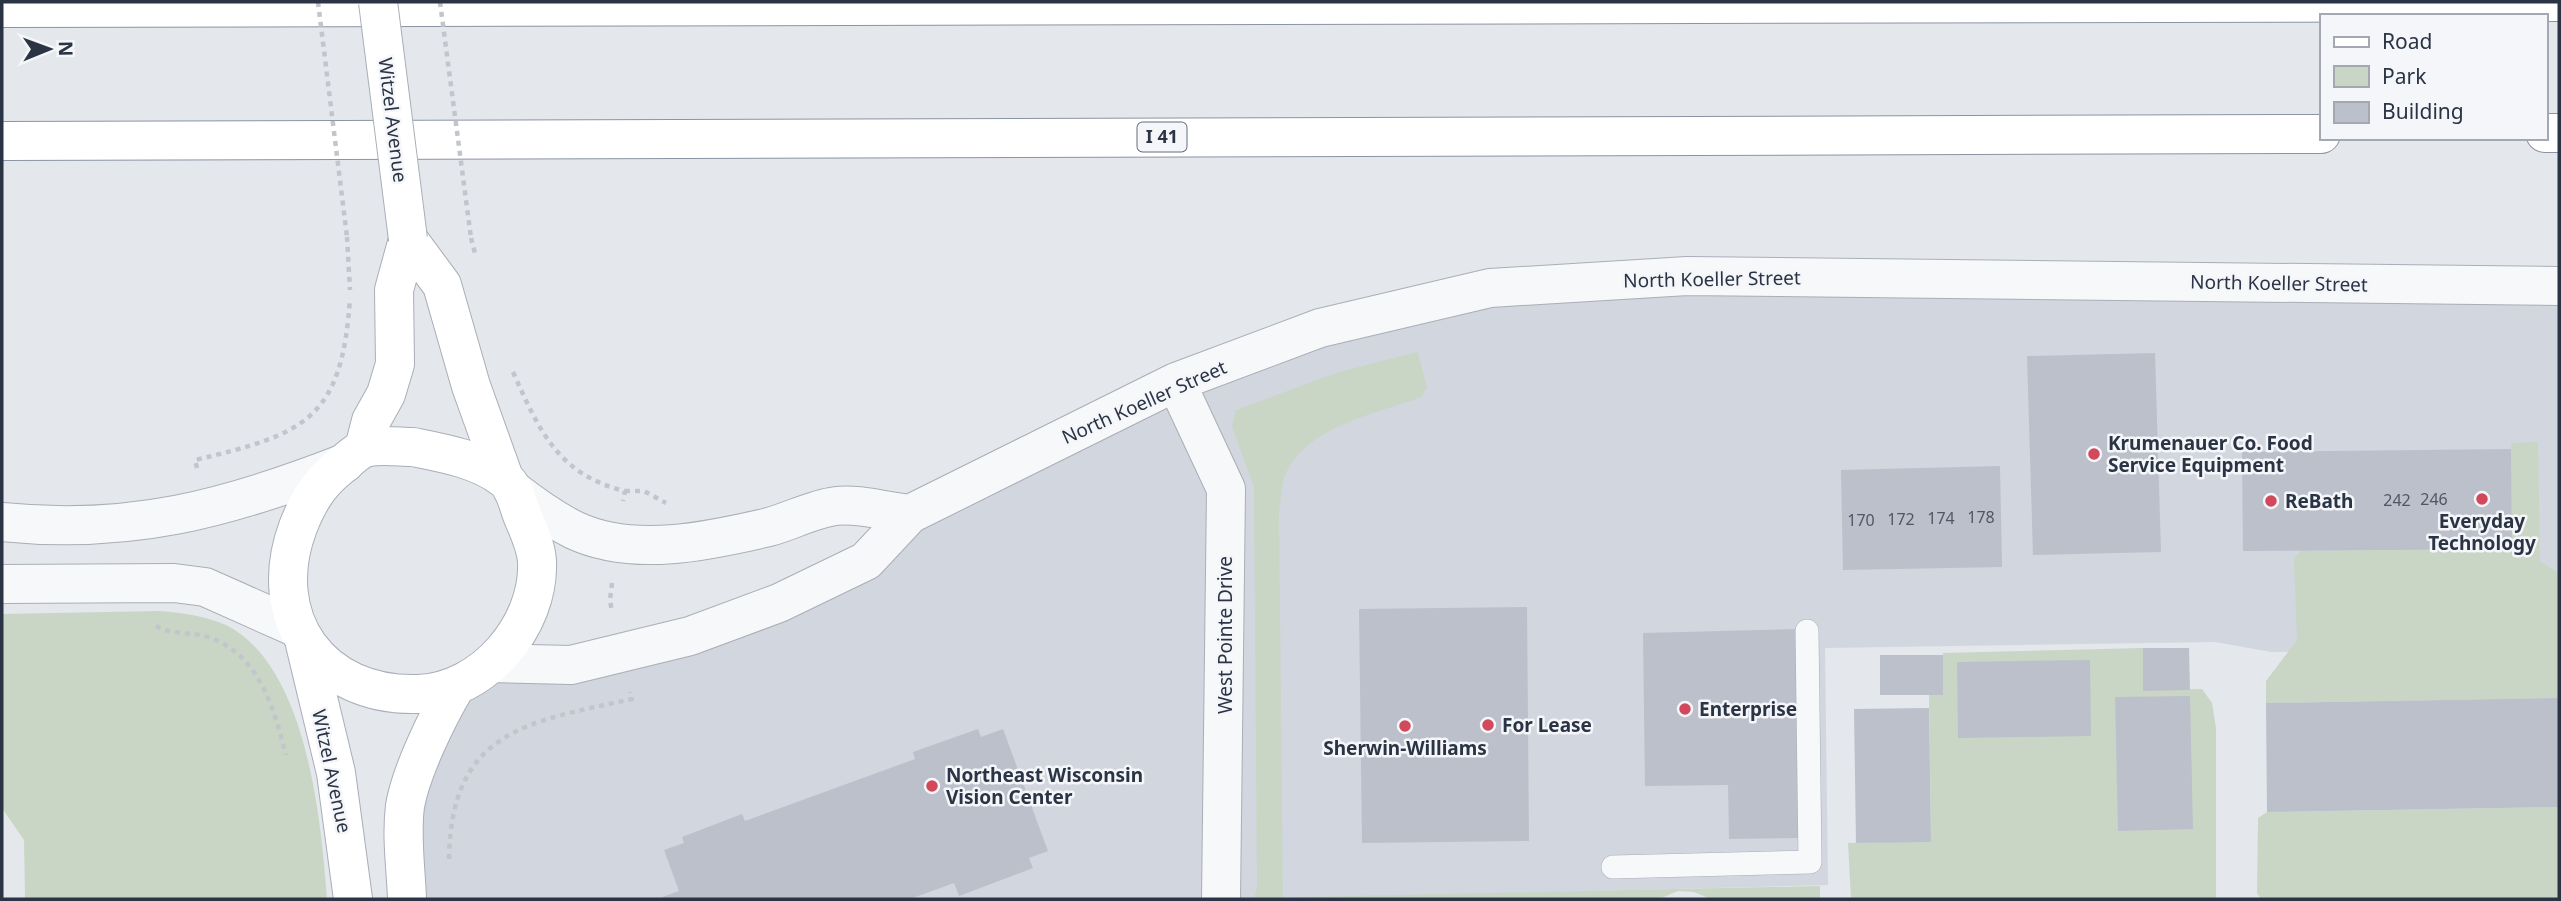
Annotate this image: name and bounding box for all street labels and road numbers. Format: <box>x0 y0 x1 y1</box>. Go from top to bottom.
street label: Witzel Avenue <box>372 56 414 184</box>
road number: I 41 <box>1138 122 1186 152</box>
street label: North Koeller Street <box>1623 264 1801 294</box>
street label: North Koeller Street <box>2190 268 2368 298</box>
street label: North Koeller Street <box>1058 354 1231 450</box>
street label: West Pointe Drive <box>1212 556 1238 714</box>
street label: Witzel Avenue <box>306 707 358 835</box>

